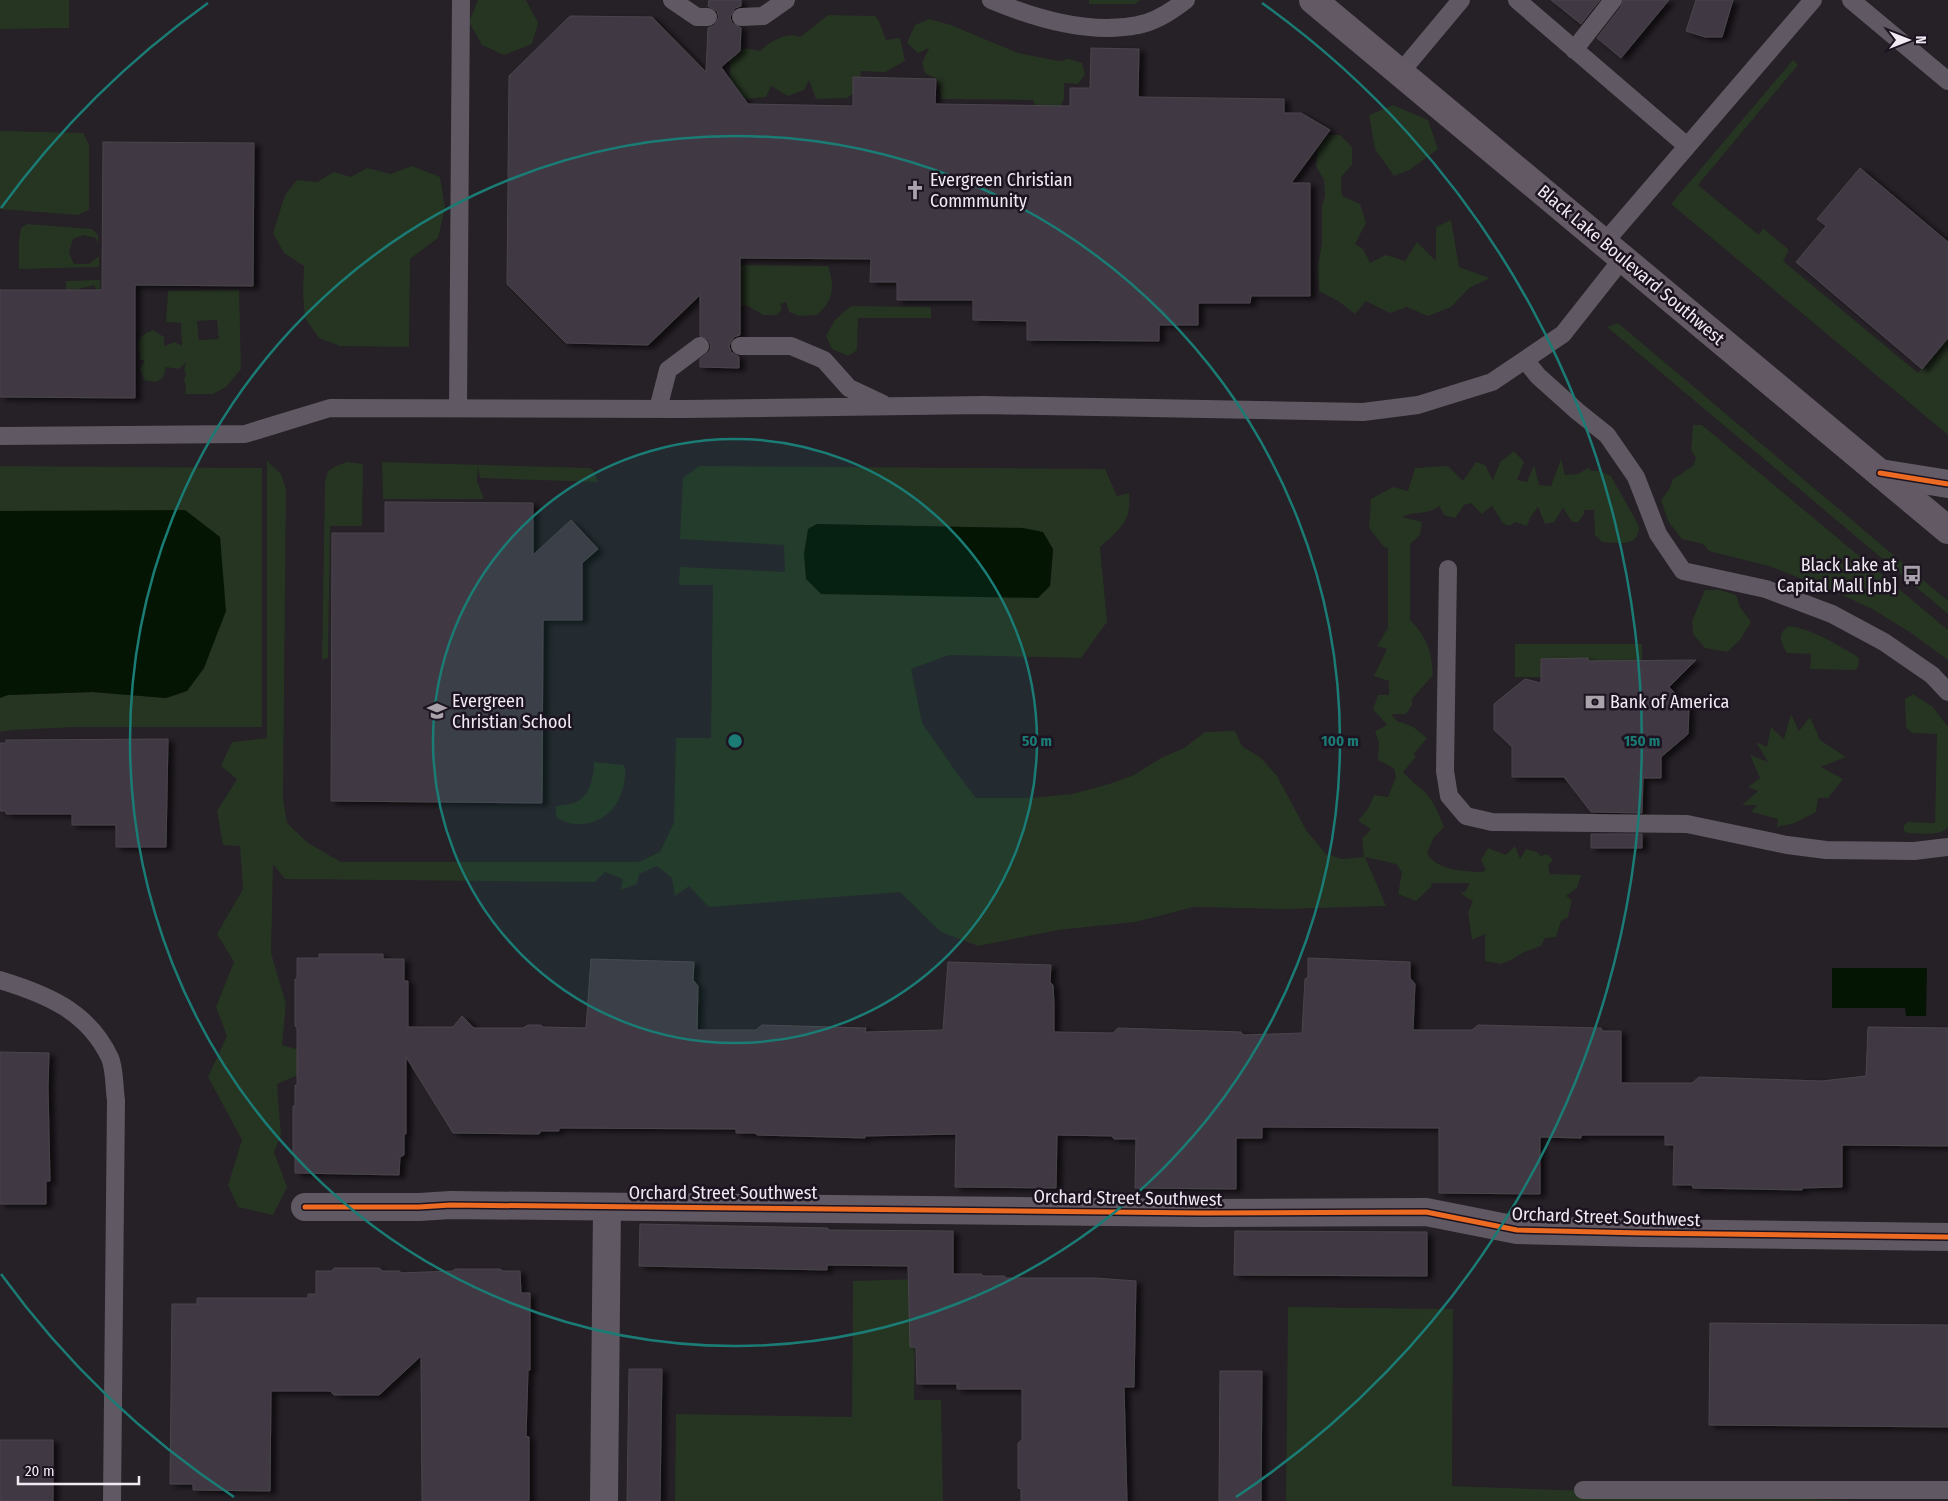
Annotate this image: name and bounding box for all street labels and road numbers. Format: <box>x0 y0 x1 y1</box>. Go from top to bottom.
street label: Black Lake Boulevard Southwest <box>1533 180 1729 350</box>
street label: Orchard Street Southwest <box>629 1182 817 1204</box>
street label: Orchard Street Southwest <box>1033 1185 1223 1211</box>
street label: Orchard Street Southwest <box>1511 1203 1701 1231</box>

